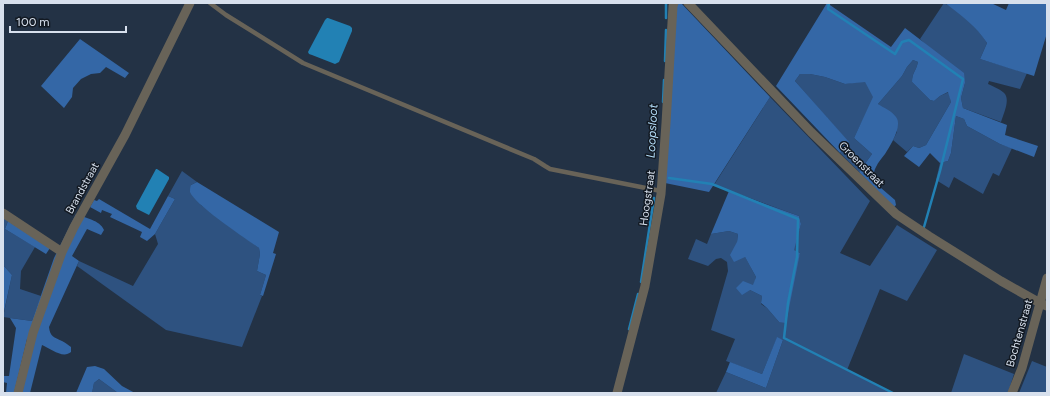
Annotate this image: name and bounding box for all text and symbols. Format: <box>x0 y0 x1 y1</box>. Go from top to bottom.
scale bar <box>10 8 126 34</box>
text: 100 m <box>16 15 50 29</box>
water label: Loopsloot <box>644 103 660 158</box>
street label: Groenstraat <box>836 139 887 190</box>
street label: Brandstraat <box>63 160 102 216</box>
street label: Hoogstraat <box>637 170 658 227</box>
street label: Bochtenstraat <box>1004 298 1035 369</box>

